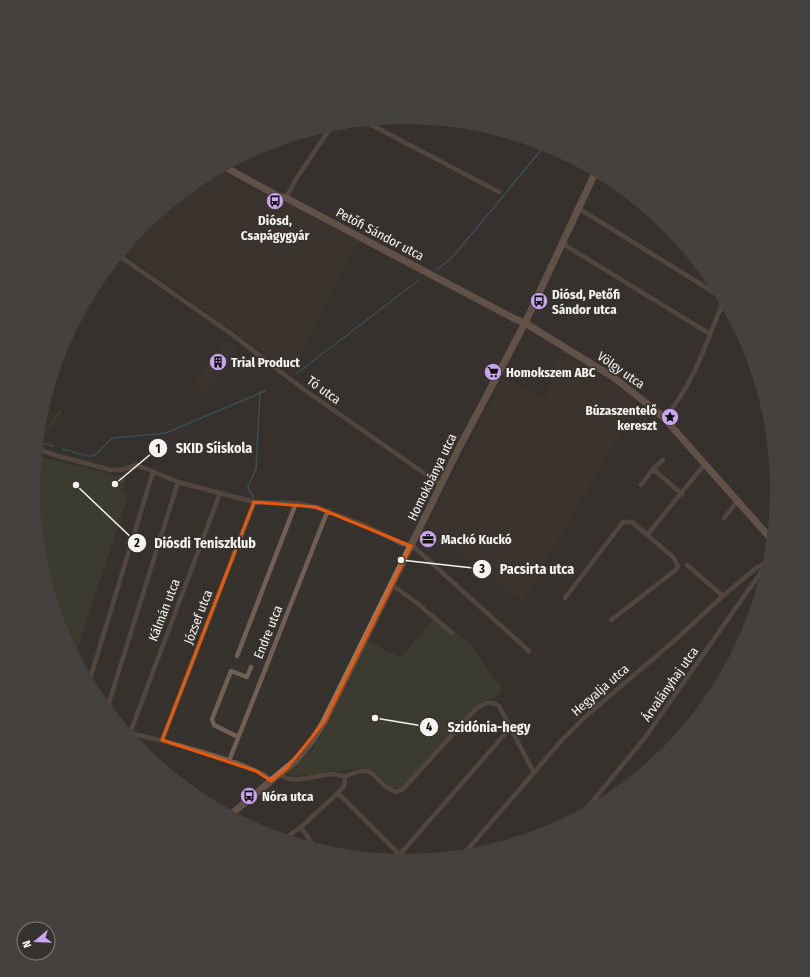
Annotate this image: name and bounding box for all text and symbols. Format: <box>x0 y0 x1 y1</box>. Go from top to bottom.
bus stop icon: Diósd, Csapágygyár <box>265 191 285 211</box>
street label: Petőfi Sándor utca <box>334 205 426 263</box>
place label: Diósd, Csapágygyár <box>241 213 309 243</box>
place label: Diósd, Petőfi Sándor utca <box>552 287 620 317</box>
bus stop icon: Diósd, Petőfi Sándor utca <box>529 291 549 311</box>
street label: Völgy utca <box>595 348 647 392</box>
building icon: Trial Product <box>208 352 228 372</box>
place label: Trial Product <box>231 355 300 370</box>
supermarket icon: Homokszem ABC <box>483 362 503 382</box>
place label: Homokszem ABC <box>506 365 596 380</box>
street label: Tó utca <box>304 373 344 407</box>
place label: Búzaszentelő kereszt <box>586 403 657 433</box>
place icon: Búzaszentelő kereszt <box>660 407 680 427</box>
street label: Homokbánya utca <box>404 431 460 523</box>
callout: SKID Síiskola <box>148 435 260 461</box>
text: SKID Síiskola <box>176 440 252 457</box>
text: 1 <box>155 442 161 456</box>
office icon: Mackó Kuckó <box>418 529 438 549</box>
callout: Diósdi Teniszklub <box>127 530 264 556</box>
place label: Mackó Kuckó <box>441 532 512 547</box>
text: Diósdi Teniszklub <box>154 535 256 552</box>
text: 2 <box>133 536 140 550</box>
callout: Pacsirta utca <box>472 556 582 582</box>
text: Pacsirta utca <box>500 561 574 578</box>
text: 3 <box>478 562 485 576</box>
street label: Kálmán utca <box>145 577 183 643</box>
street label: József utca <box>181 588 215 646</box>
street label: Endre utca <box>251 603 285 661</box>
street label: Árvalányhaj utca <box>639 644 701 724</box>
street label: Hegyalja utca <box>568 661 632 719</box>
callout: Szidónia-hegy <box>419 714 538 740</box>
text: Szidónia-hegy <box>448 719 531 736</box>
text: 4 <box>426 720 432 734</box>
bus stop icon: Nóra utca <box>239 786 259 806</box>
place label: Nóra utca <box>262 789 314 804</box>
north arrow <box>16 921 56 961</box>
text: N <box>20 939 34 949</box>

